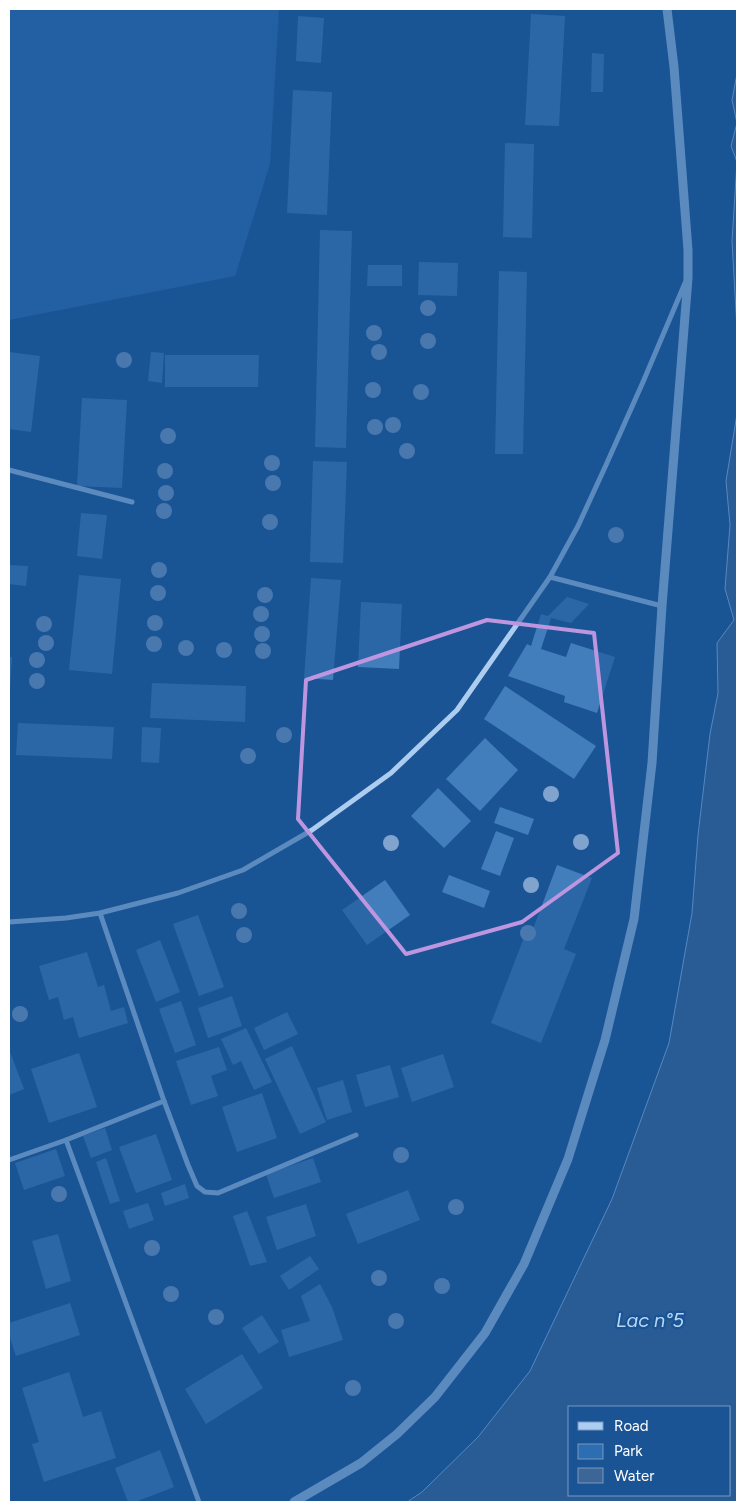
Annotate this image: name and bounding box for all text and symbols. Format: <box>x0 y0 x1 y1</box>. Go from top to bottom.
water label: Lac n°5 <box>616 1308 684 1332</box>
legend <box>568 1406 731 1496</box>
text: Road <box>614 1417 649 1435</box>
text: Park <box>614 1442 643 1460</box>
text: Water <box>614 1467 654 1485</box>

